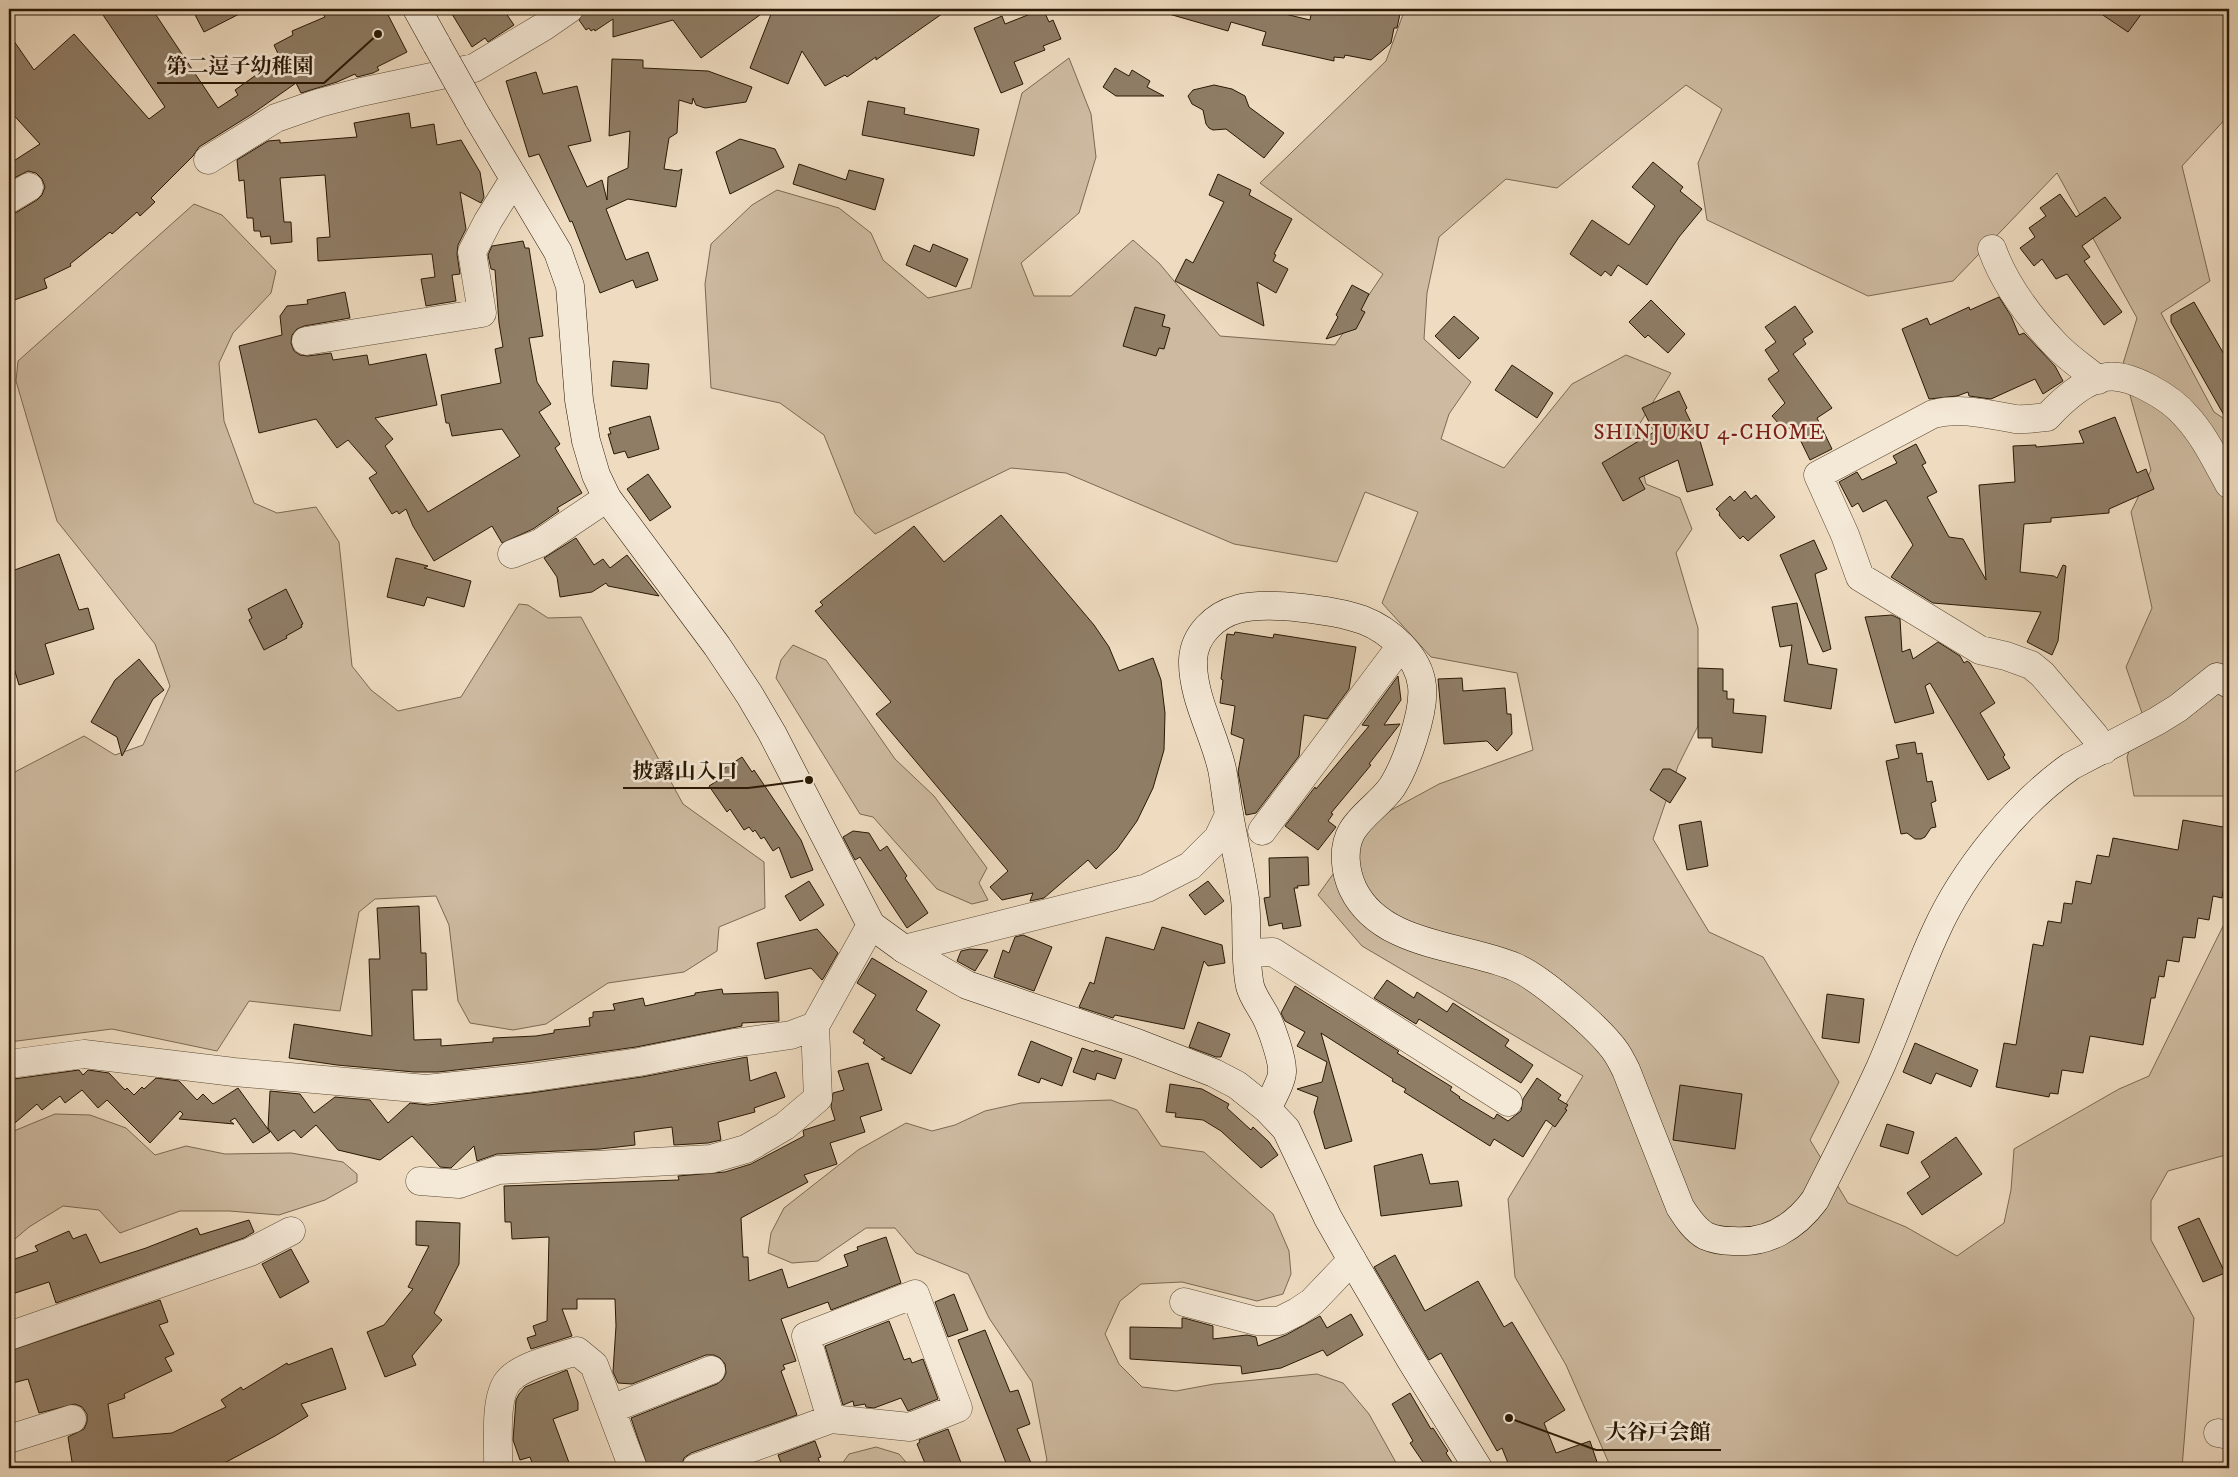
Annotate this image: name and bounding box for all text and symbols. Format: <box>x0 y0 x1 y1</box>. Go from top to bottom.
callout: 第二逗子幼稚園 <box>157 47 324 83</box>
text: 第二逗子幼稚園 <box>167 54 314 80</box>
district label: SHINJUKU 4-CHOME <box>1593 420 1825 446</box>
callout: 披露山入口 <box>623 752 748 788</box>
text: 披露山入口 <box>633 759 738 785</box>
callout: 大谷戸会館 <box>1596 1414 1721 1450</box>
text: 大谷戸会館 <box>1606 1420 1711 1446</box>

